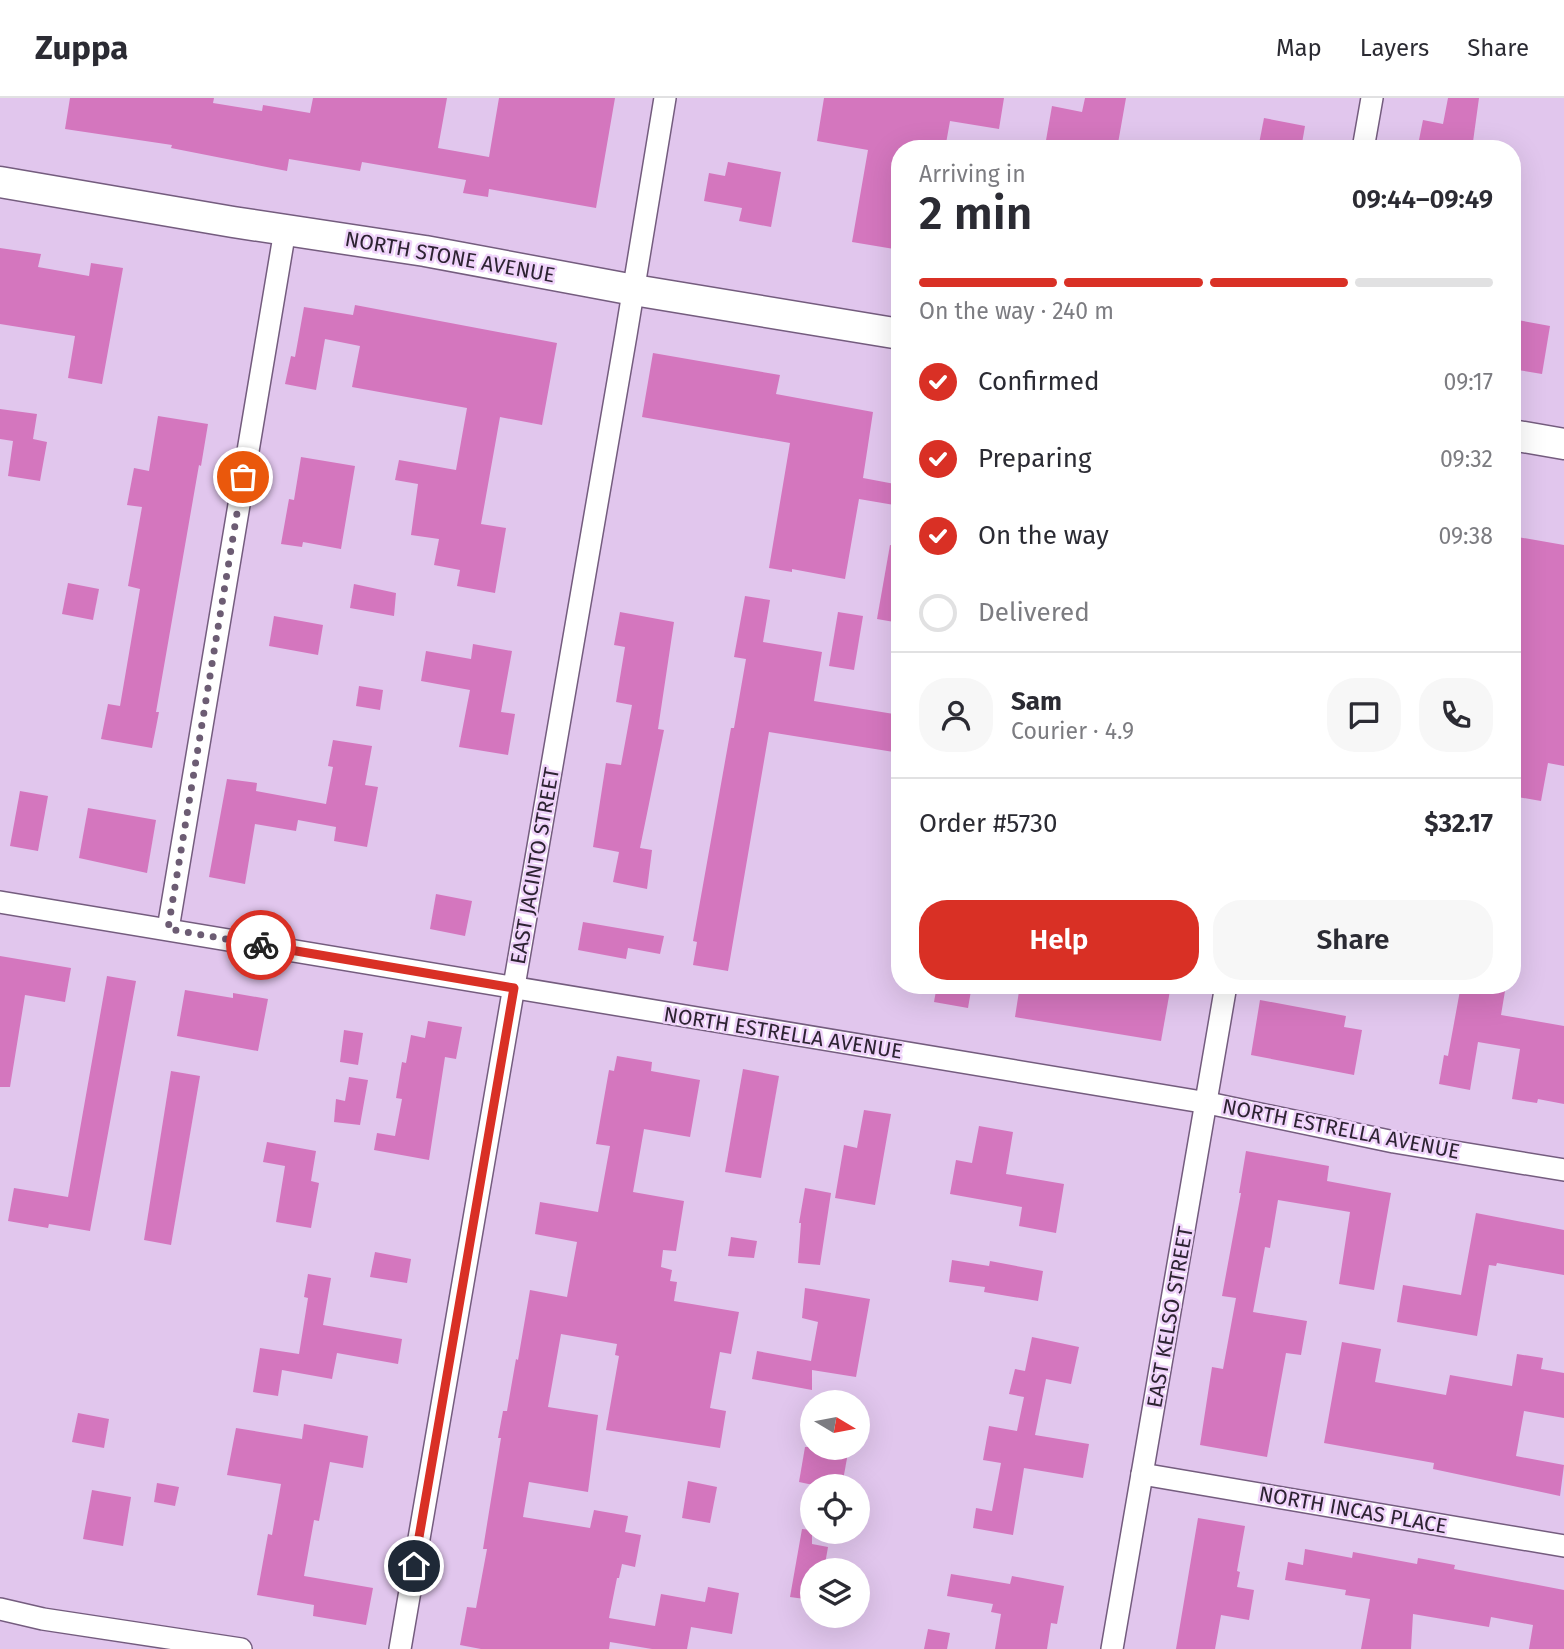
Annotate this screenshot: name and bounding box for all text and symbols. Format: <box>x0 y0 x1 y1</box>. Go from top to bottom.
text: Zuppa <box>35 28 128 68</box>
text: Map <box>1276 34 1322 62</box>
text: Layers <box>1360 34 1429 62</box>
text: Share <box>1467 34 1529 62</box>
text: Arriving in <box>919 160 1026 188</box>
text: 09:44–09:49 <box>1352 184 1493 215</box>
text: 2 min <box>919 186 1032 241</box>
street label: NORTH STONE AVENUE <box>343 226 557 288</box>
text: On the way · 240 m <box>919 297 1114 325</box>
icon: check <box>919 363 957 401</box>
text: Confirmed <box>978 366 1099 397</box>
text: 09:17 <box>1444 368 1493 396</box>
icon: check <box>919 440 957 478</box>
text: Preparing <box>978 443 1091 474</box>
text: 09:32 <box>1440 445 1493 473</box>
pin <box>213 447 273 507</box>
icon: bag <box>224 458 262 496</box>
icon: check <box>919 517 957 555</box>
text: On the way <box>978 520 1109 551</box>
text: 09:38 <box>1438 522 1493 550</box>
text: Delivered <box>978 597 1090 628</box>
button: person <box>919 678 993 752</box>
button: chat <box>1327 678 1401 752</box>
button: phone <box>1419 678 1493 752</box>
text: Sam <box>1011 686 1062 717</box>
text: Courier · 4.9 <box>1011 717 1134 745</box>
street label: EAST JACINTO STREET <box>505 765 565 966</box>
text: Order #5730 <box>919 808 1058 839</box>
text: $32.17 <box>1424 808 1493 839</box>
button: Help <box>919 900 1199 980</box>
button: Share <box>1213 900 1493 980</box>
courier <box>226 910 296 980</box>
icon: bike <box>242 926 280 964</box>
street label: NORTH ESTRELLA AVENUE <box>662 1001 904 1065</box>
street label: NORTH ESTRELLA AVENUE <box>1220 1093 1462 1165</box>
street label: EAST KELSO STREET <box>1141 1224 1199 1410</box>
north arrow <box>800 1390 870 1460</box>
map controls <box>800 1390 870 1628</box>
button: locate <box>800 1474 870 1544</box>
street label: NORTH INCAS PLACE <box>1257 1481 1449 1539</box>
pin <box>384 1536 444 1596</box>
icon: home <box>395 1547 433 1585</box>
button: layers <box>800 1558 870 1628</box>

